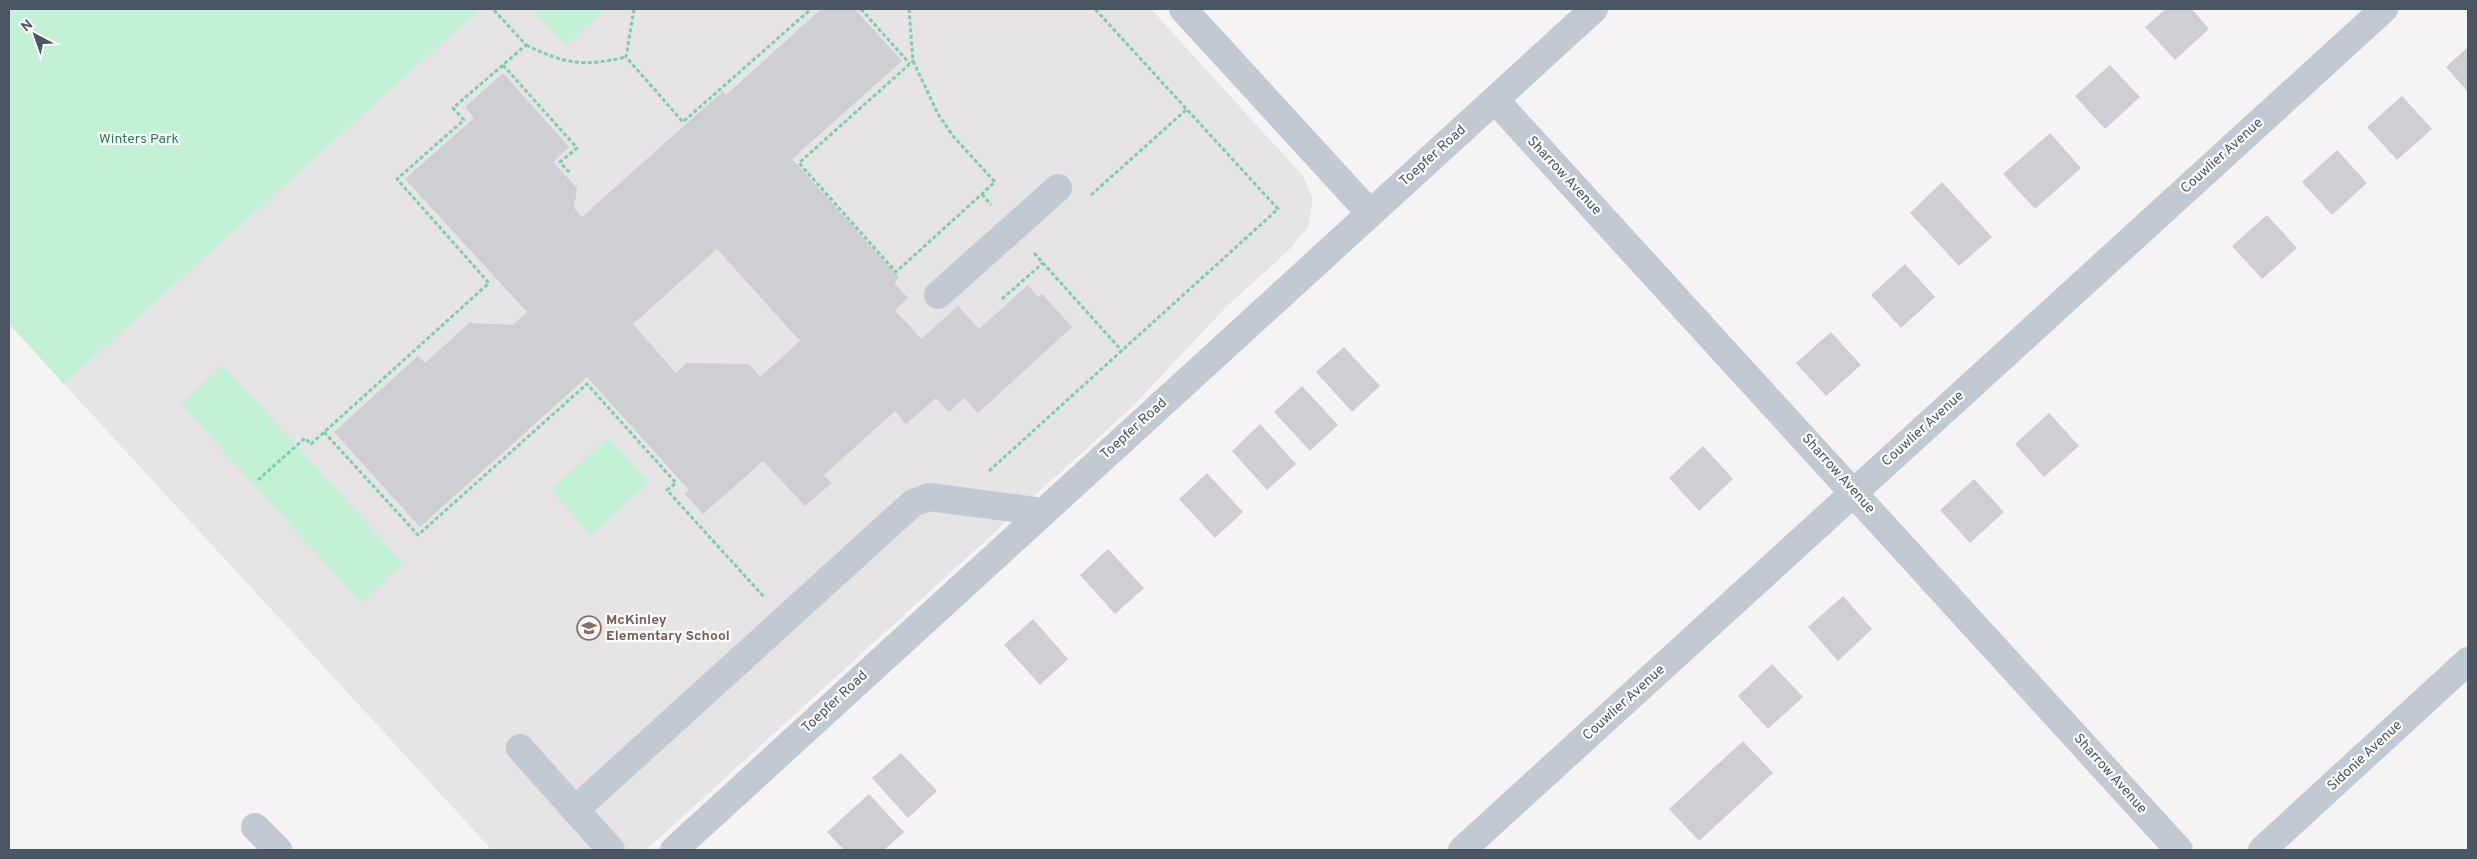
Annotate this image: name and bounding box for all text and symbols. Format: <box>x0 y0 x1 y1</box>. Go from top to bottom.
north arrow <box>10 10 60 60</box>
text: N <box>18 17 37 36</box>
street label: Couwlier Avenue <box>2177 115 2267 197</box>
street label: Toepfer Road <box>1396 122 1470 190</box>
park label: Winters Park <box>99 131 179 148</box>
street label: Sharrow Avenue <box>1523 133 1605 219</box>
street label: Couwlier Avenue <box>1878 388 1968 470</box>
street label: Toepfer Road <box>1097 395 1171 463</box>
street label: Sharrow Avenue <box>1798 431 1878 517</box>
place label: McKinley Elementary School <box>606 612 730 645</box>
school or university icon: McKinley Elementary School <box>576 615 602 641</box>
street label: Couwlier Avenue <box>1579 662 1669 744</box>
street label: Toepfer Road <box>799 667 871 737</box>
street label: Sidonie Avenue <box>2324 717 2406 795</box>
street label: Sharrow Avenue <box>2070 731 2150 817</box>

